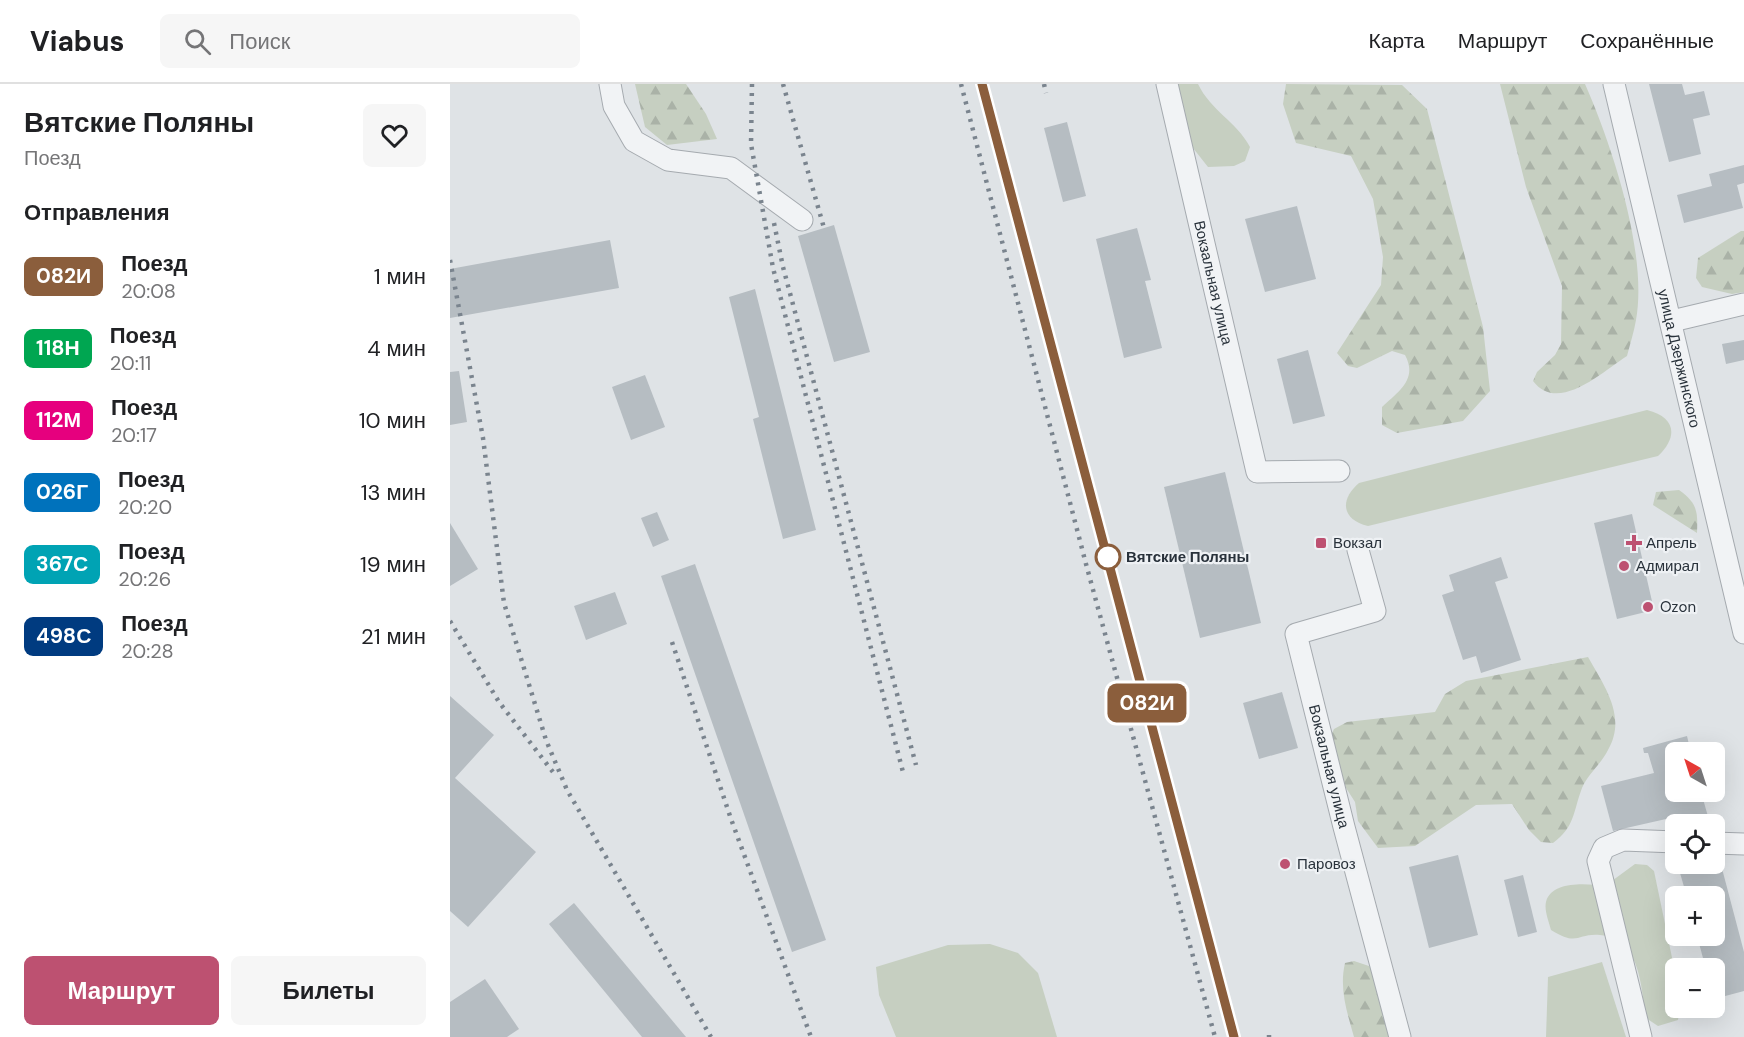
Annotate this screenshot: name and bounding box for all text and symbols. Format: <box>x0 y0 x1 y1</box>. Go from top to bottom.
search box <box>160 14 580 68</box>
text: Viabus <box>30 23 124 60</box>
icon: search <box>181 25 214 58</box>
text: Поиск <box>229 27 290 56</box>
text: Карта <box>1369 27 1425 55</box>
text: Маршрут <box>1458 27 1547 55</box>
text: Сохранённые <box>1580 27 1714 55</box>
text: Вятские Поляны <box>24 104 254 141</box>
button: heart <box>363 104 426 167</box>
text: Поезд <box>24 145 81 171</box>
text: Отправления <box>24 198 170 227</box>
street label: Вокзальная улица <box>1189 219 1237 347</box>
text: Поезд <box>121 249 188 278</box>
text: 082И <box>36 262 91 290</box>
text: 1 мин <box>374 262 426 291</box>
text: 20:08 <box>121 278 176 304</box>
street label: улица Дзержинского <box>1653 287 1705 430</box>
text: Поезд <box>110 321 176 350</box>
text: 118Н <box>36 334 80 362</box>
text: 4 мин <box>367 334 426 363</box>
text: 20:11 <box>110 350 151 376</box>
text: Поезд <box>111 393 177 422</box>
text: 112М <box>36 406 81 434</box>
text: 10 мин <box>359 406 426 435</box>
text: 20:17 <box>111 422 157 448</box>
text: Поезд <box>118 465 184 494</box>
text: 026Г <box>36 478 88 506</box>
text: 13 мин <box>361 478 426 507</box>
text: 20:20 <box>118 494 172 520</box>
place label: Вокзал <box>1333 533 1382 553</box>
place label: Апрель <box>1646 533 1697 553</box>
marker: Вокзал <box>1314 536 1328 550</box>
marker: Апрель <box>1627 536 1641 550</box>
text: Поезд <box>118 537 185 566</box>
marker: Вятские Поляны <box>1095 544 1121 570</box>
place label: Вятские Поляны <box>1126 547 1249 567</box>
text: 367С <box>36 550 88 578</box>
text: 19 мин <box>360 550 426 579</box>
place label: Адмирал <box>1636 556 1699 576</box>
marker: Адмирал <box>1617 559 1631 573</box>
text: 20:26 <box>118 566 171 592</box>
place label: Ozon <box>1660 597 1696 617</box>
marker: Ozon <box>1641 600 1655 614</box>
text: Поезд <box>121 609 188 638</box>
text: 498С <box>36 622 91 650</box>
text: 21 мин <box>361 622 426 651</box>
text: 20:28 <box>121 638 174 664</box>
line badge: 082И <box>1105 684 1189 722</box>
text: 082И <box>1119 689 1175 717</box>
street label: Вокзальная улица <box>1304 702 1354 831</box>
north arrow <box>1665 742 1725 802</box>
map controls <box>1665 742 1725 1018</box>
button: locate <box>1665 814 1725 874</box>
place label: Паровоз <box>1297 854 1356 874</box>
marker: Паровоз <box>1278 857 1292 871</box>
button: + <box>1665 886 1725 946</box>
button: Маршрут <box>24 956 219 1025</box>
button: Билеты <box>231 956 426 1025</box>
button: − <box>1665 958 1725 1018</box>

